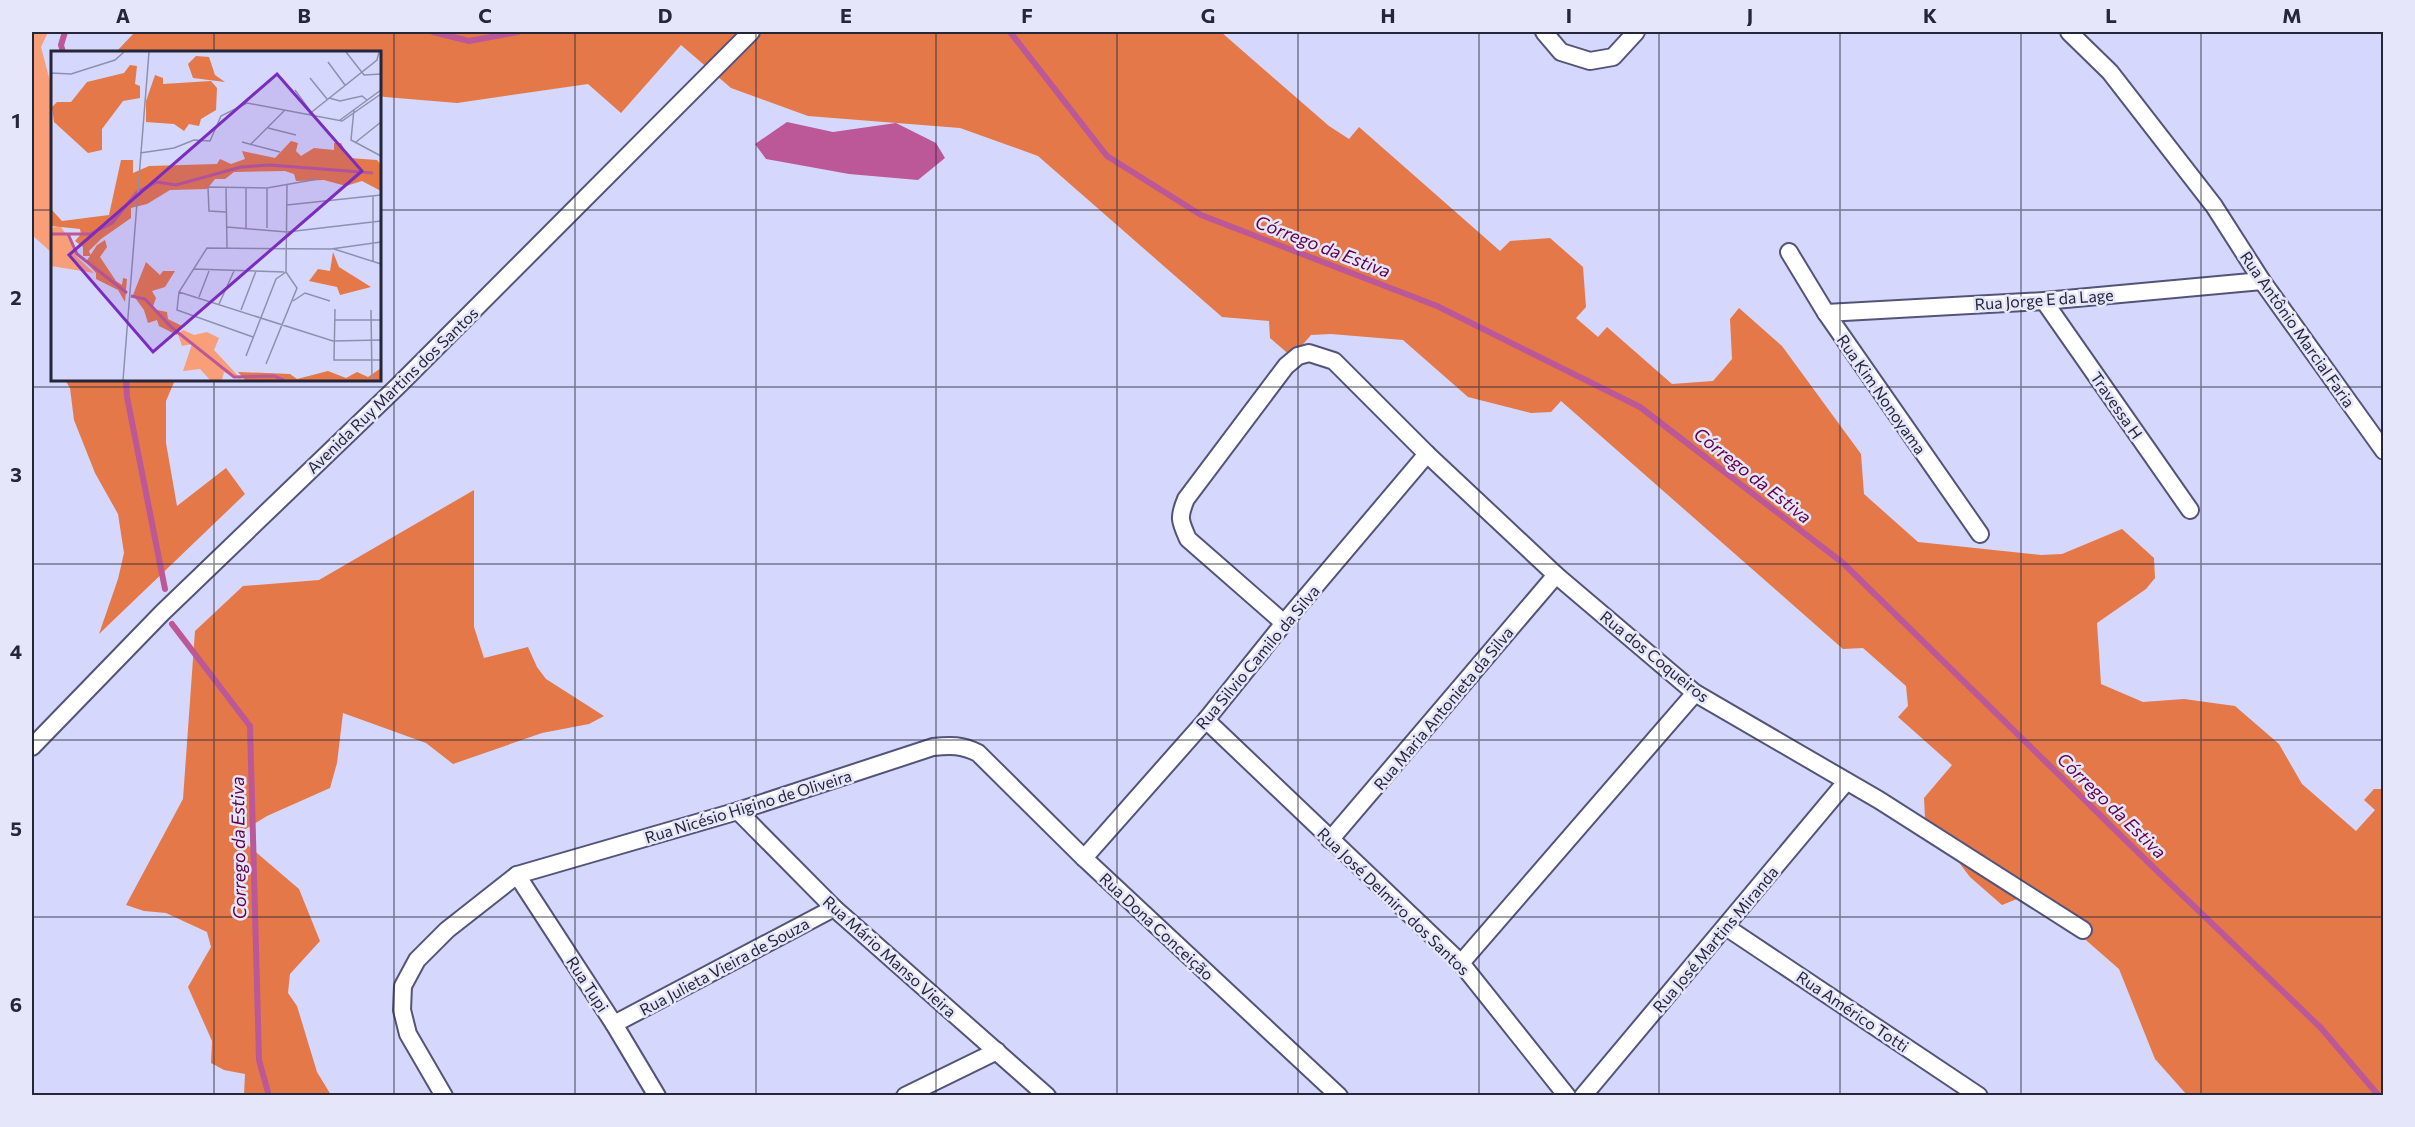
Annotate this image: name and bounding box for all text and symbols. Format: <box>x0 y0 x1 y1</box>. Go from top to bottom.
text: A <box>116 3 130 27</box>
text: B <box>297 3 311 27</box>
text: C <box>478 3 492 27</box>
text: D <box>658 3 672 27</box>
text: E <box>840 3 852 27</box>
text: F <box>1021 3 1033 27</box>
text: G <box>1201 3 1215 27</box>
text: H <box>1381 3 1396 27</box>
text: I <box>1566 3 1572 27</box>
text: J <box>1747 3 1753 27</box>
text: K <box>1923 3 1937 27</box>
text: L <box>2105 3 2117 27</box>
text: M <box>2282 3 2302 27</box>
inset map <box>51 51 381 381</box>
text: 1 <box>11 108 21 132</box>
water label: Córrego da Estiva <box>1252 210 1394 282</box>
street label: Rua Antônio Marcial Faria <box>2237 247 2359 411</box>
text: 2 <box>10 285 22 309</box>
street label: Rua Jorge E da Lage <box>1974 285 2114 313</box>
street label: Avenida Ruy Martins dos Santos <box>302 303 482 477</box>
street label: Rua Kim Nonoyama <box>1834 330 1930 458</box>
street label: Travessa H <box>2087 368 2147 442</box>
water label: Córrego da Estiva <box>1690 422 1816 528</box>
text: 3 <box>10 462 22 486</box>
street label: Rua Silvio Camilo da Silva <box>1191 581 1323 733</box>
street label: Rua dos Coqueiros <box>1597 606 1713 706</box>
street label: Rua Maria Antonieta da Silva <box>1369 623 1517 793</box>
text: 4 <box>10 639 22 663</box>
water label: Córrego da Estiva <box>2053 747 2171 863</box>
street label: Rua Nicésio Higino de Oliveira <box>642 765 854 847</box>
water label: Corrego da Estiva <box>226 776 250 920</box>
text: 5 <box>10 816 22 840</box>
street label: Rua José Delmiro dos Santos <box>1314 823 1474 979</box>
street label: Rua José Martins Miranda <box>1648 862 1782 1016</box>
street label: Rua Dona Conceição <box>1096 868 1218 984</box>
street label: Rua Mário Manso Vieira <box>820 891 960 1021</box>
street label: Rua Julieta Vieira de Souza <box>636 913 812 1019</box>
street label: Rua Tupi <box>563 953 613 1015</box>
street label: Rua Américo Totti <box>1793 966 1913 1056</box>
text: 6 <box>10 992 22 1016</box>

